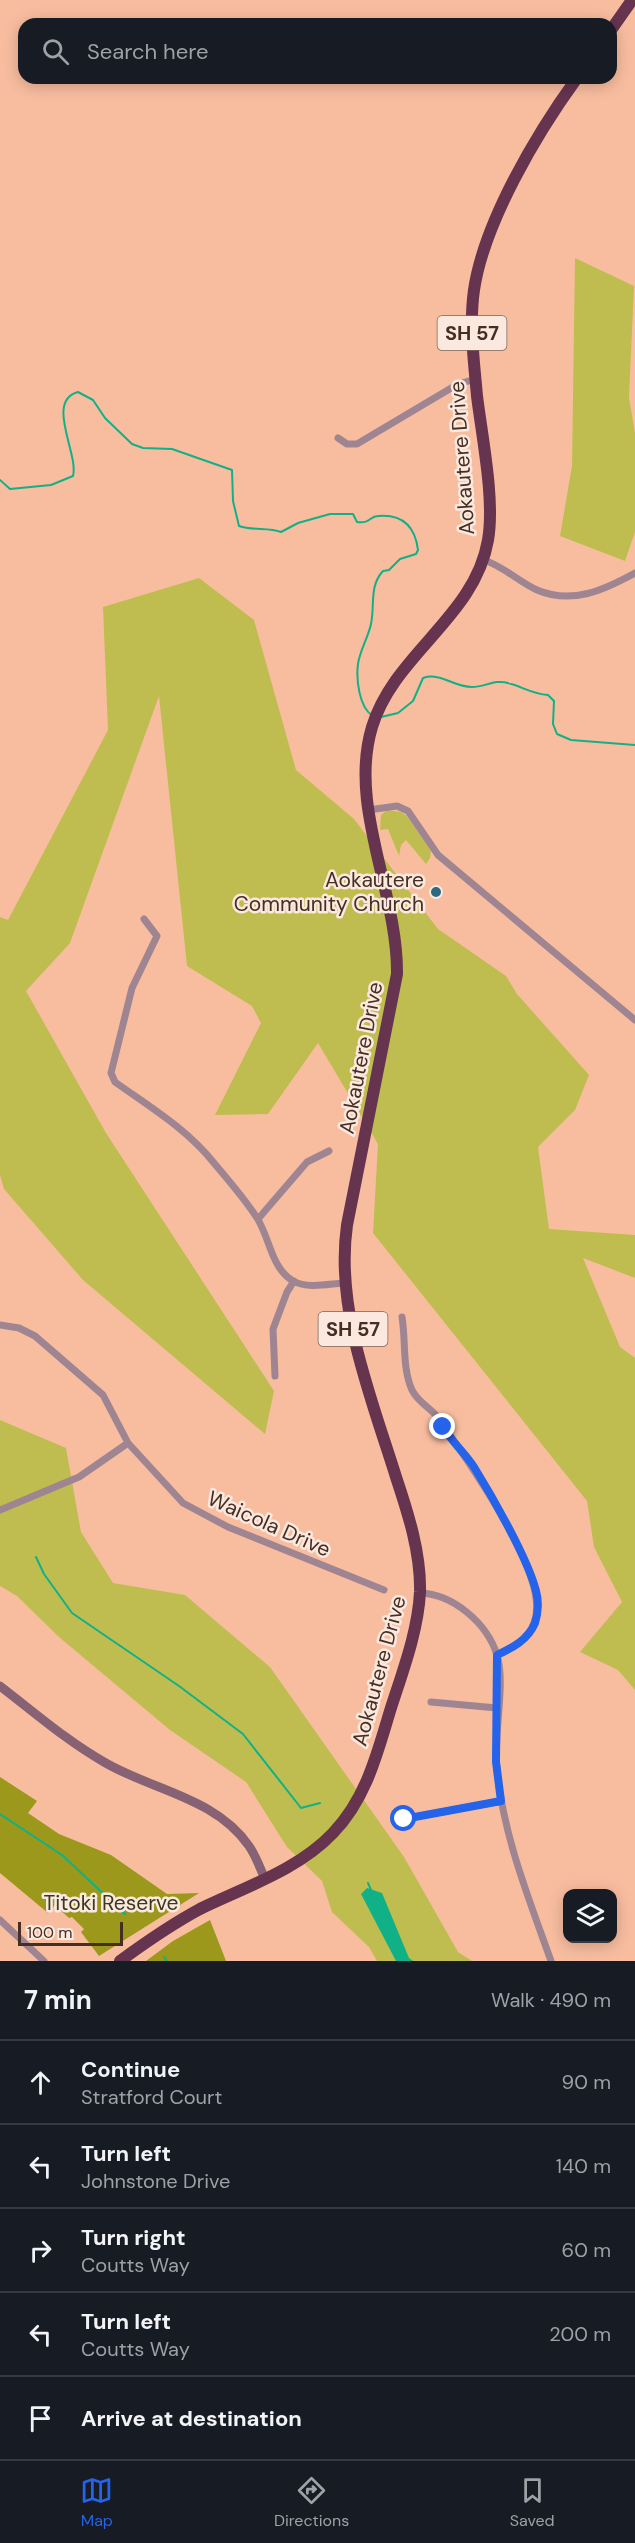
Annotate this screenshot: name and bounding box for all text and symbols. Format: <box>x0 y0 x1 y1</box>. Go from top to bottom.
search box <box>18 18 617 84</box>
icon: search <box>39 35 72 68</box>
text: Search here <box>87 37 208 66</box>
road number: SH 57 <box>438 316 506 350</box>
street label: Aokautere Drive <box>443 380 481 536</box>
place label: Aokautere Community Church <box>234 866 424 918</box>
marker: Aokautere Community Church <box>429 885 443 899</box>
street label: Aokautere Drive <box>333 980 389 1136</box>
road number: SH 57 <box>318 1312 388 1346</box>
route end <box>429 1413 455 1439</box>
street label: Waicola Drive <box>203 1484 335 1564</box>
street label: Aokautere Drive <box>346 1593 413 1749</box>
route start <box>390 1805 416 1831</box>
park label: Titoki Reserve <box>44 1889 179 1917</box>
map controls <box>563 1889 617 1943</box>
button: layers <box>563 1889 617 1943</box>
scale bar <box>18 1919 123 1946</box>
text: 100 m <box>27 1922 72 1943</box>
text: 7 min <box>24 1983 92 2017</box>
text: Walk · 490 m <box>491 1987 611 2013</box>
text: Continue <box>81 2055 180 2084</box>
icon: ahead <box>24 2066 57 2099</box>
text: 90 m <box>562 2069 611 2095</box>
text: Stratford Court <box>81 2084 222 2110</box>
text: Turn left <box>81 2139 171 2168</box>
icon: left <box>24 2150 57 2183</box>
text: 140 m <box>556 2153 611 2179</box>
text: Johnstone Drive <box>81 2168 230 2194</box>
text: Turn right <box>81 2223 186 2252</box>
icon: right <box>24 2234 57 2267</box>
text: 60 m <box>562 2237 611 2263</box>
text: Coutts Way <box>81 2252 190 2278</box>
text: Turn left <box>81 2307 171 2336</box>
icon: left <box>24 2318 57 2351</box>
text: 200 m <box>549 2321 611 2347</box>
text: Coutts Way <box>81 2336 190 2362</box>
icon: arrive <box>24 2402 57 2435</box>
text: Arrive at destination <box>81 2404 302 2433</box>
tab: Map <box>80 2474 113 2531</box>
tab: Directions <box>274 2474 349 2531</box>
tab: Saved <box>510 2474 555 2531</box>

